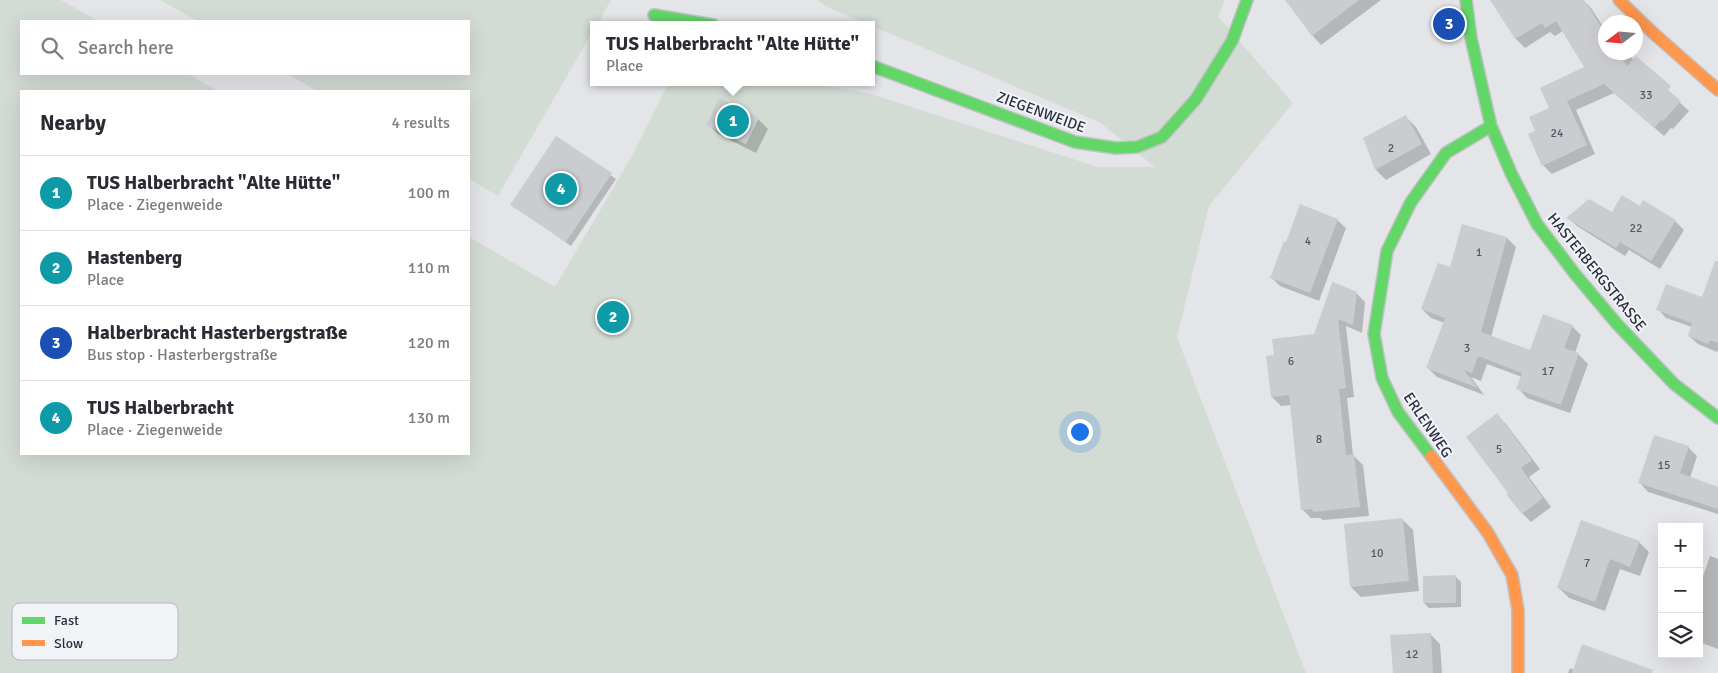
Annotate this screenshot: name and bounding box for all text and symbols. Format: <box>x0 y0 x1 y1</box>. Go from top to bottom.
pin: 3 <box>1433 5 1465 43</box>
north arrow <box>1598 15 1643 60</box>
search box <box>20 20 470 75</box>
popup <box>590 21 875 86</box>
text: TUS Halberbracht "Alte Hütte" <box>606 32 859 56</box>
icon: search <box>38 34 66 62</box>
text: Search here <box>78 36 174 60</box>
text: Place <box>606 56 643 76</box>
street label: ZIEGENWEIDE <box>994 88 1088 136</box>
house number: 33 <box>1640 88 1652 103</box>
pin: 1 <box>717 102 749 140</box>
text: Nearby <box>40 110 106 136</box>
text: 4 results <box>391 113 450 133</box>
house number: 24 <box>1551 126 1564 141</box>
house number: 2 <box>1388 141 1394 156</box>
pin: 4 <box>545 170 577 208</box>
text: TUS Halberbracht "Alte Hütte" <box>87 171 340 195</box>
text: 1 <box>52 183 60 203</box>
text: 100 m <box>408 183 450 203</box>
text: Place · Ziegenweide <box>87 195 223 215</box>
street label: HASTERBERGSTRASSE <box>1544 209 1650 335</box>
house number: 22 <box>1630 221 1642 236</box>
house number: 4 <box>1305 234 1312 249</box>
house number: 1 <box>1476 245 1482 260</box>
text: Hastenberg <box>87 246 182 270</box>
text: 2 <box>52 258 60 278</box>
text: 110 m <box>408 258 450 278</box>
text: Place <box>87 270 124 290</box>
pin: 2 <box>597 298 629 336</box>
text: Halberbracht Hasterbergstraße <box>87 321 348 345</box>
text: 3 <box>52 333 60 353</box>
text: 120 m <box>408 333 450 353</box>
house number: 3 <box>1464 341 1470 356</box>
text: Bus stop · Hasterbergstraße <box>87 345 278 365</box>
house number: 6 <box>1288 354 1294 369</box>
house number: 17 <box>1542 364 1554 379</box>
street label: ERLENWEG <box>1400 389 1456 461</box>
text: TUS Halberbracht <box>87 396 234 420</box>
text: 4 <box>52 408 60 428</box>
text: 130 m <box>408 408 450 428</box>
your location <box>1067 419 1093 445</box>
text: Place · Ziegenweide <box>87 420 223 440</box>
house number: 8 <box>1316 432 1322 447</box>
house number: 5 <box>1496 442 1502 457</box>
house number: 15 <box>1658 458 1670 473</box>
map controls <box>1658 523 1703 658</box>
button: + <box>1658 523 1703 568</box>
house number: 10 <box>1371 546 1383 561</box>
house number: 7 <box>1584 556 1590 571</box>
button: − <box>1658 568 1703 613</box>
legend <box>12 603 178 660</box>
text: Fast <box>54 612 79 629</box>
button: layers <box>1658 613 1703 658</box>
text: Slow <box>54 635 83 652</box>
house number: 12 <box>1406 647 1418 662</box>

